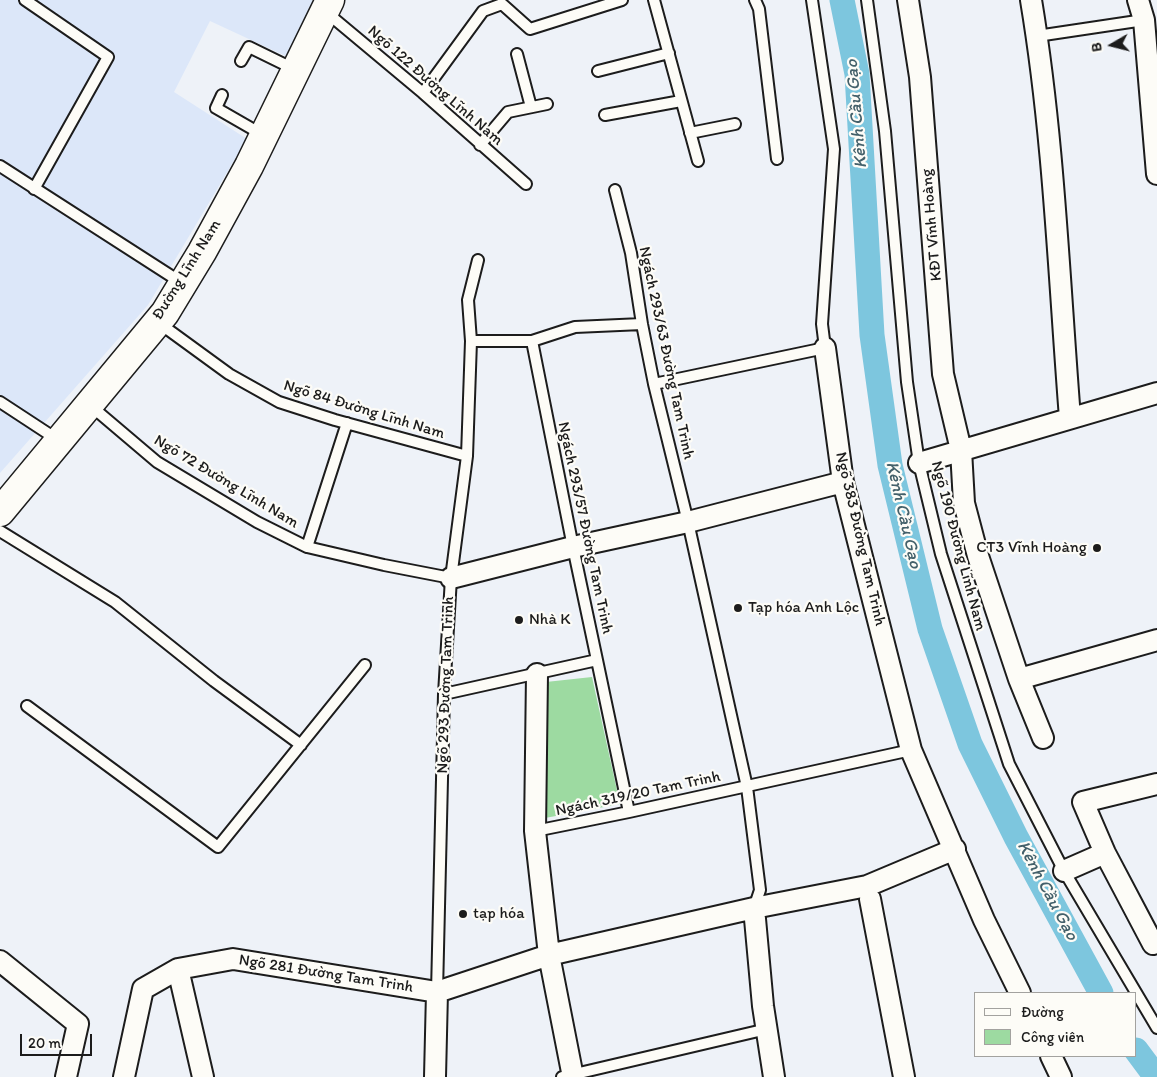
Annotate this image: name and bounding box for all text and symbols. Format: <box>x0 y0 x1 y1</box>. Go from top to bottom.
north arrow <box>1087 20 1137 70</box>
street label: Ngõ 122 Đường Lĩnh Nam <box>363 22 507 150</box>
text: B <box>1088 42 1106 53</box>
water label: Kênh Cầu Gạo <box>841 59 873 169</box>
street label: KĐT Vĩnh Hoàng <box>918 168 946 282</box>
street label: Đường Lĩnh Nam <box>148 216 226 324</box>
street label: Ngách 293/63 Đường Tam Trinh <box>634 245 698 461</box>
street label: Ngõ 84 Đường Lĩnh Nam <box>281 376 447 444</box>
street label: Ngách 293/57 Đường Tam Trinh <box>553 420 617 636</box>
street label: Ngõ 72 Đường Lĩnh Nam <box>150 431 302 533</box>
street label: Ngõ 383 Đường Tam Trinh <box>831 450 889 628</box>
water label: Kênh Cầu Gạo <box>880 459 926 571</box>
street label: Ngõ 190 Đường Lĩnh Nam <box>926 459 990 633</box>
place label: CT3 Vĩnh Hoàng <box>976 538 1087 558</box>
marker: CT3 Vĩnh Hoàng <box>1091 542 1103 554</box>
street label: Ngõ 293 Đường Tam Trinh <box>433 596 459 774</box>
place label: Tạp hóa Anh Lộc <box>748 598 859 618</box>
marker: Tạp hóa Anh Lộc <box>732 602 744 614</box>
place label: Nhà K <box>529 610 571 630</box>
marker: Nhà K <box>513 614 525 626</box>
street label: Ngách 319/20 Tam Trinh <box>554 767 722 821</box>
water label: Kênh Cầu Gạo <box>1012 838 1082 944</box>
place label: tạp hóa <box>473 904 525 924</box>
marker: tạp hóa <box>457 908 469 920</box>
street label: Ngõ 281 Đường Tam Trinh <box>237 951 415 997</box>
legend <box>974 992 1137 1057</box>
text: Đường <box>1021 1003 1064 1021</box>
scale bar <box>22 1024 95 1056</box>
text: Công viên <box>1021 1028 1084 1046</box>
text: 20 m <box>28 1034 61 1052</box>

